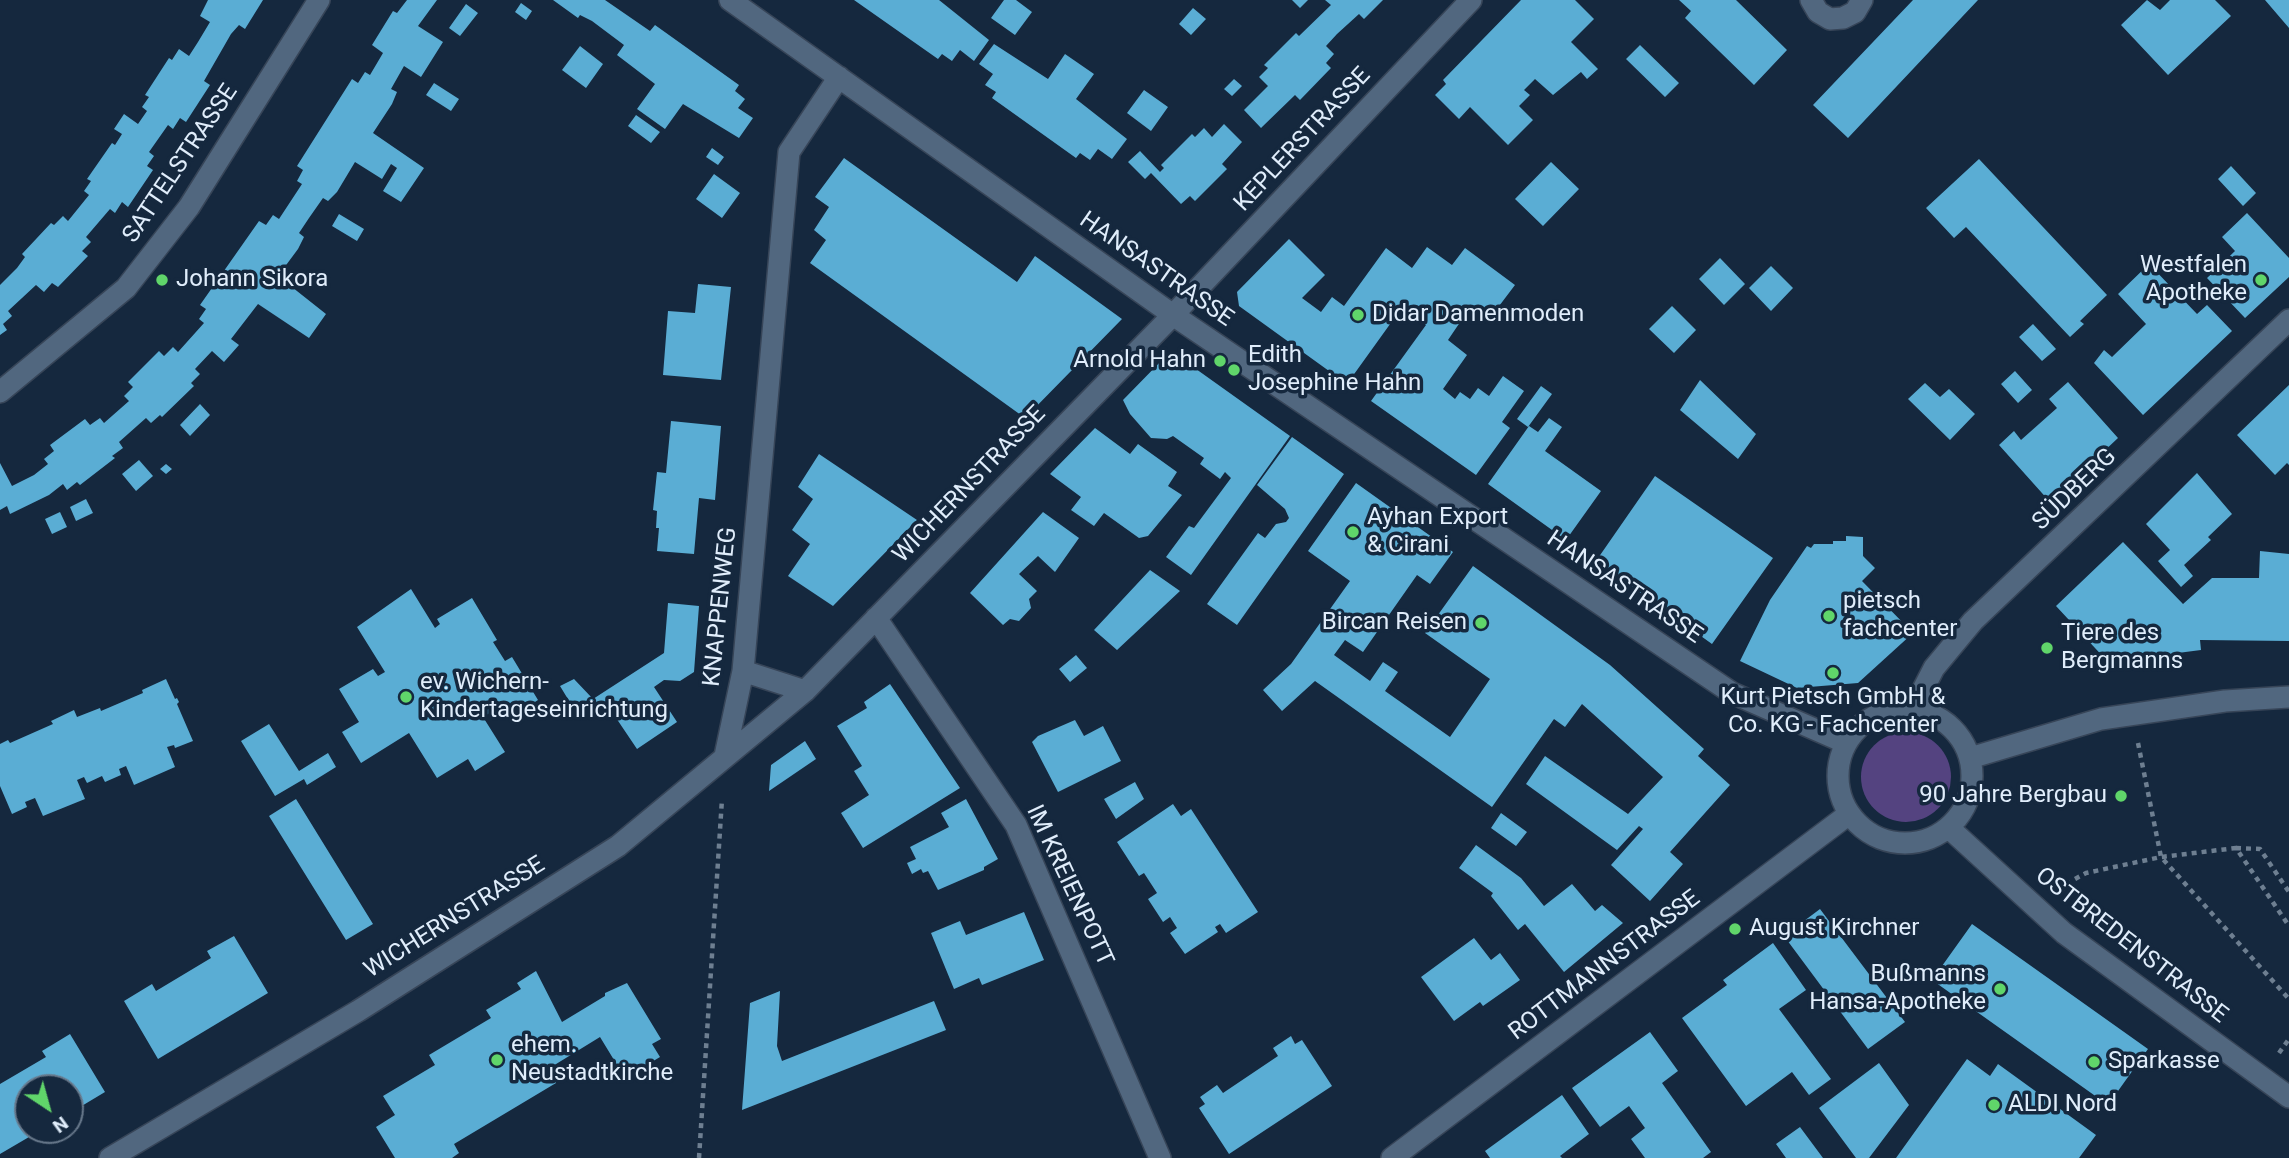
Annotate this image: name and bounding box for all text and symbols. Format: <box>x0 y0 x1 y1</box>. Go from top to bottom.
street label: KEPLERSTRASSE <box>1229 62 1377 218</box>
street label: SATTELSTRASSE <box>117 79 245 249</box>
street label: HANSASTRASSE <box>1074 206 1238 334</box>
place label: Westfalen Apotheke <box>2140 252 2247 308</box>
place label: Johann Sikora <box>176 266 328 294</box>
marker: Johann Sikora <box>154 272 170 288</box>
marker: Westfalen Apotheke <box>2253 272 2269 288</box>
place label: Didar Damenmoden <box>1372 301 1584 329</box>
marker: Didar Damenmoden <box>1350 307 1366 323</box>
place label: Edith Josephine Hahn <box>1248 342 1421 398</box>
place label: Arnold Hahn <box>1073 347 1206 375</box>
marker: Arnold Hahn <box>1212 353 1228 369</box>
marker: Edith Josephine Hahn <box>1226 362 1242 378</box>
street label: WICHERNSTRASSE <box>888 400 1052 570</box>
street label: SÜDBERG <box>2027 443 2123 537</box>
place label: Ayhan Export & Cirani <box>1367 504 1508 560</box>
marker: Ayhan Export & Cirani <box>1345 524 1361 540</box>
street label: HANSASTRASSE <box>1541 525 1707 651</box>
street label: KNAPPENWEG <box>698 526 744 688</box>
place label: pietsch fachcenter <box>1843 588 1957 644</box>
marker: pietsch fachcenter <box>1821 608 1837 624</box>
place label: Bircan Reisen <box>1322 609 1467 637</box>
marker: Bircan Reisen <box>1473 615 1489 631</box>
place label: Tiere des Bergmanns <box>2061 620 2183 676</box>
marker: Tiere des Bergmanns <box>2039 640 2055 656</box>
marker: Kurt Pietsch GmbH & Co. KG - Fachcenter <box>1825 665 1841 681</box>
place label: ev. Wichern- Kindertageseinrichtung <box>420 669 668 725</box>
place label: Kurt Pietsch GmbH & Co. KG - Fachcenter <box>1720 684 1946 740</box>
marker: ev. Wichern- Kindertageseinrichtung <box>398 689 414 705</box>
place label: 90 Jahre Bergbau <box>1919 782 2107 810</box>
marker: 90 Jahre Bergbau <box>2113 788 2129 804</box>
street label: IM KREIENPOTT <box>1019 801 1119 971</box>
street label: WICHERNSTRASSE <box>359 851 551 985</box>
street label: OSTBREDENSTRASSE <box>2029 862 2233 1030</box>
street label: ROTTMANNSTRASSE <box>1504 885 1706 1047</box>
place label: August Kirchner <box>1749 915 1919 943</box>
marker: August Kirchner <box>1727 921 1743 937</box>
place label: Bußmanns Hansa-Apotheke <box>1809 961 1986 1017</box>
marker: Bußmanns Hansa-Apotheke <box>1992 981 2008 997</box>
place label: ehem. Neustadtkirche <box>511 1032 673 1088</box>
place label: Sparkasse <box>2108 1048 2220 1076</box>
marker: ehem. Neustadtkirche <box>489 1052 505 1068</box>
marker: Sparkasse <box>2086 1054 2102 1070</box>
north arrow <box>14 1074 84 1144</box>
place label: ALDI Nord <box>2008 1091 2117 1119</box>
marker: ALDI Nord <box>1986 1097 2002 1113</box>
text: N <box>48 1112 73 1138</box>

